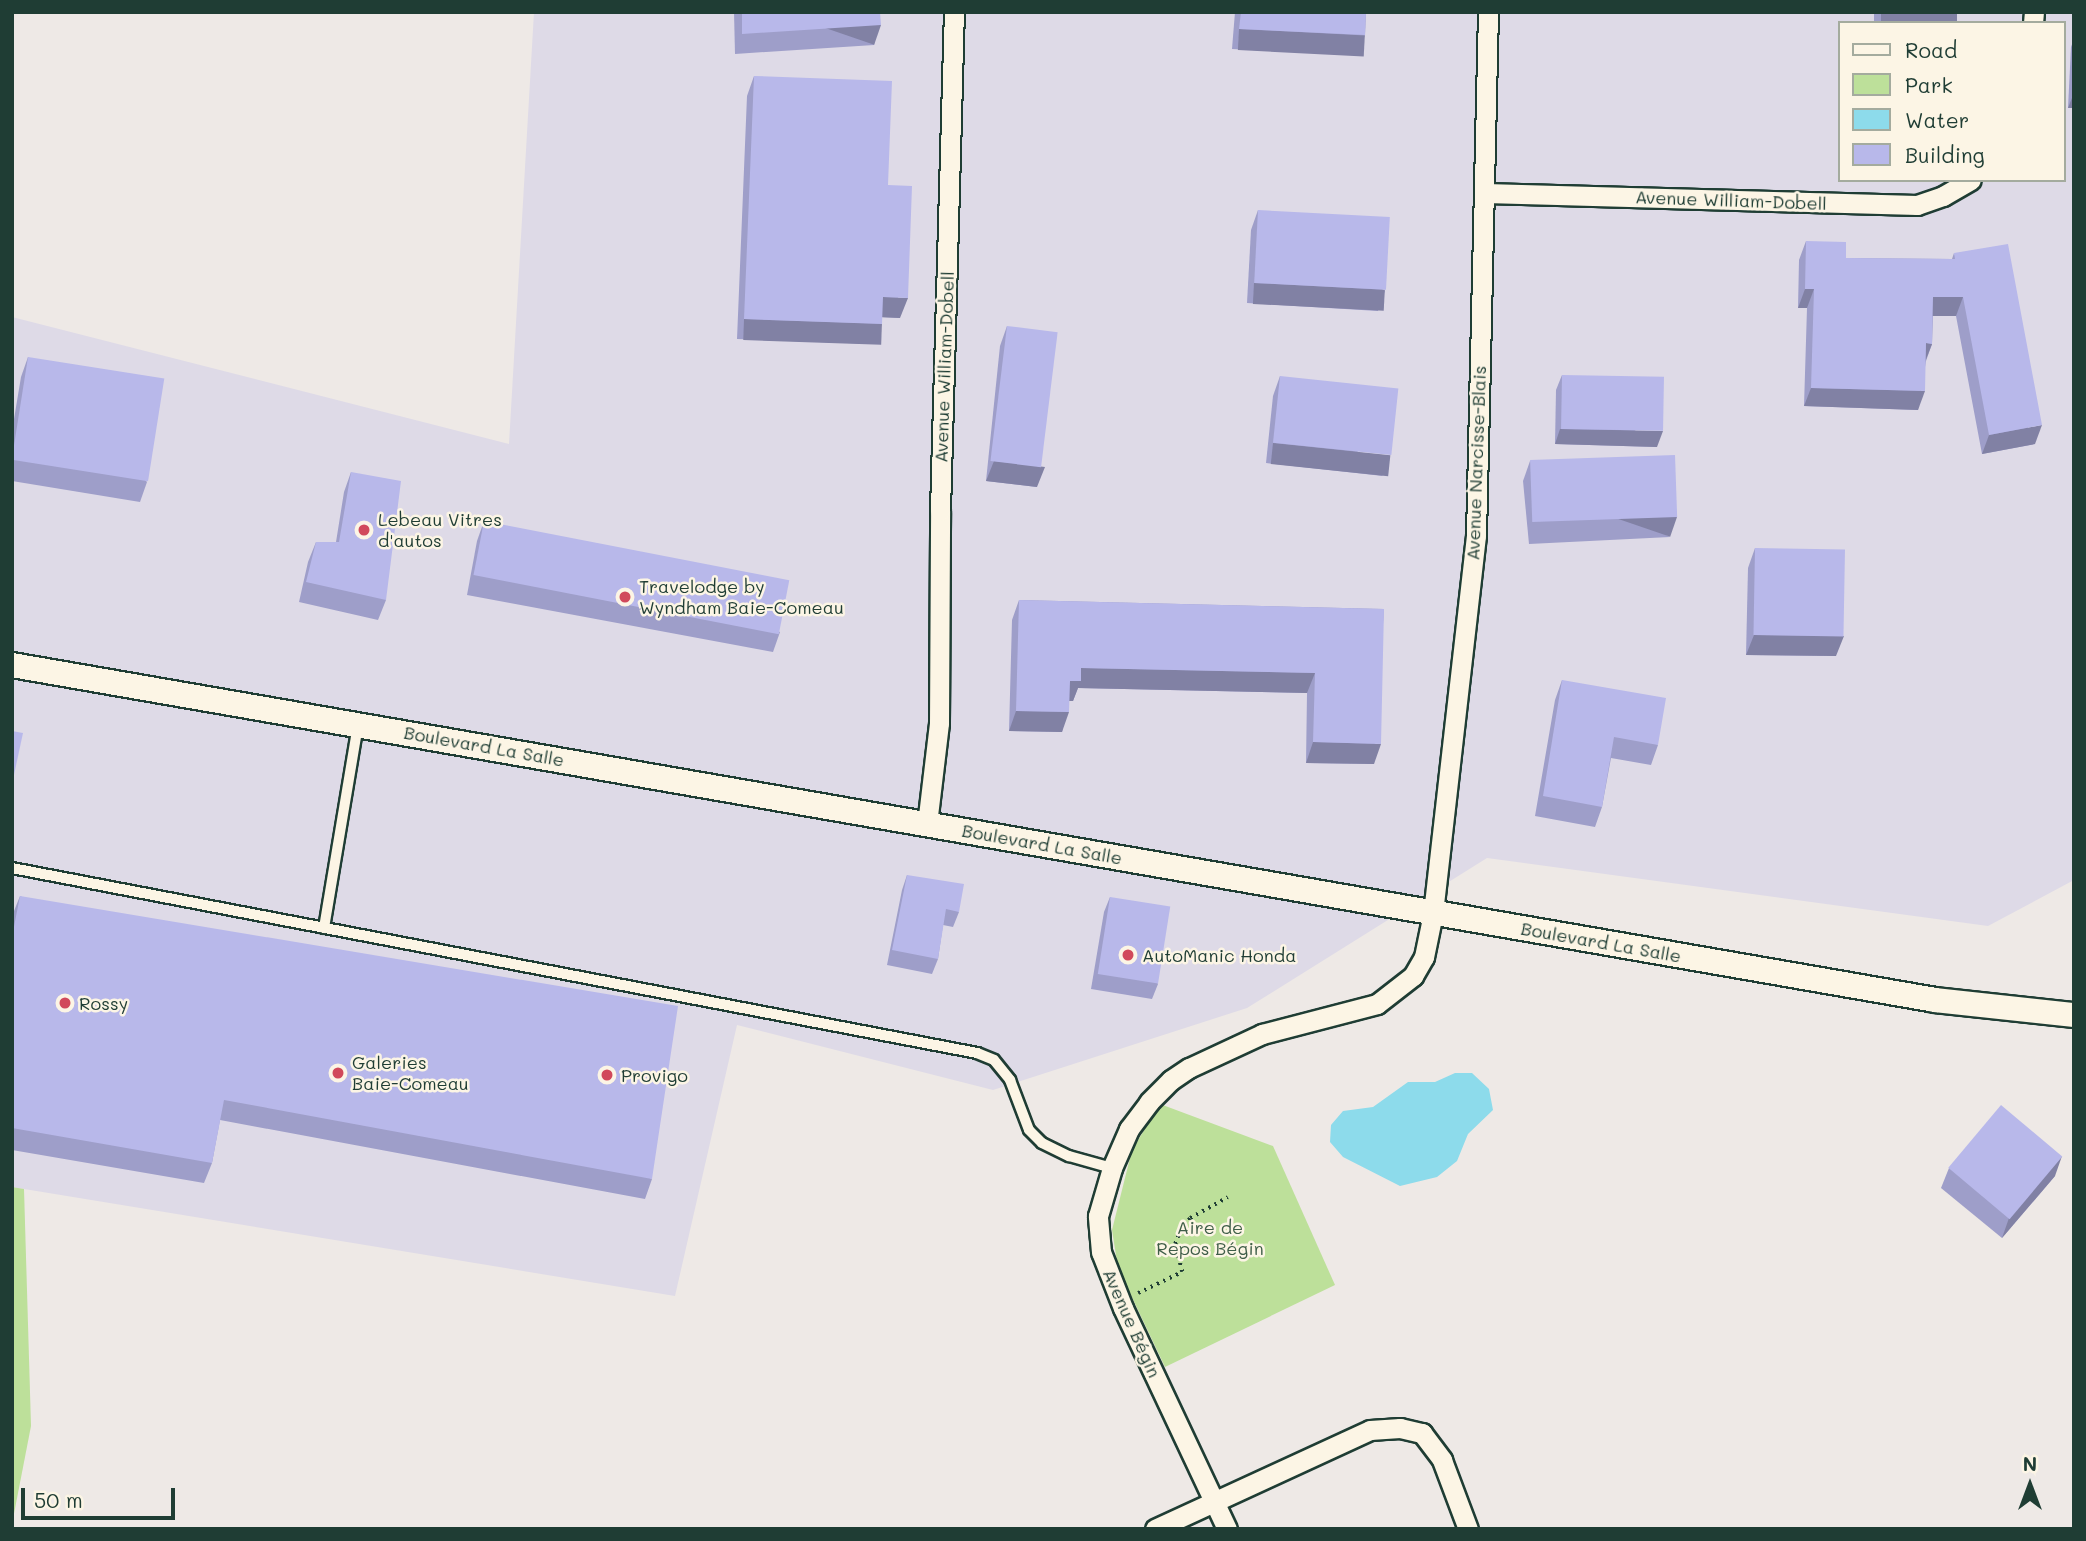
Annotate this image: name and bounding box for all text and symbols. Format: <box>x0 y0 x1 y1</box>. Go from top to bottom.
legend <box>1838 21 2065 182</box>
text: Road <box>1905 36 1957 63</box>
text: Park <box>1905 71 1953 98</box>
text: Water <box>1905 106 1969 133</box>
text: Building <box>1905 141 1985 168</box>
street label: Avenue William-Dobell <box>1635 186 1827 214</box>
street label: Avenue William-Dobell <box>930 271 958 463</box>
street label: Avenue Narcisse-Blais <box>1462 365 1490 561</box>
place label: Lebeau Vitres d'autos <box>378 509 502 552</box>
marker: Lebeau Vitres d'autos <box>356 522 372 538</box>
place label: Travelodge by Wyndham Baie-Comeau <box>639 576 844 618</box>
marker: Travelodge by Wyndham Baie-Comeau <box>617 589 633 605</box>
street label: Boulevard La Salle <box>402 721 566 771</box>
street label: Boulevard La Salle <box>960 819 1124 869</box>
street label: Boulevard La Salle <box>1519 917 1683 967</box>
place label: AutoManic Honda <box>1142 944 1296 966</box>
marker: AutoManic Honda <box>1120 947 1136 963</box>
place label: Rossy <box>79 992 128 1014</box>
marker: Rossy <box>57 995 73 1011</box>
place label: Galeries Baie-Comeau <box>352 1052 469 1094</box>
place label: Provigo <box>621 1064 688 1086</box>
marker: Galeries Baie-Comeau <box>330 1065 346 1081</box>
marker: Provigo <box>599 1067 615 1083</box>
park label: Aire de Repos Bégin <box>1156 1217 1264 1260</box>
street label: Avenue Bégin <box>1098 1265 1166 1381</box>
north arrow <box>1995 1450 2065 1520</box>
text: N <box>2023 1451 2037 1476</box>
scale bar <box>24 1474 178 1518</box>
text: 50 m <box>34 1486 83 1513</box>

